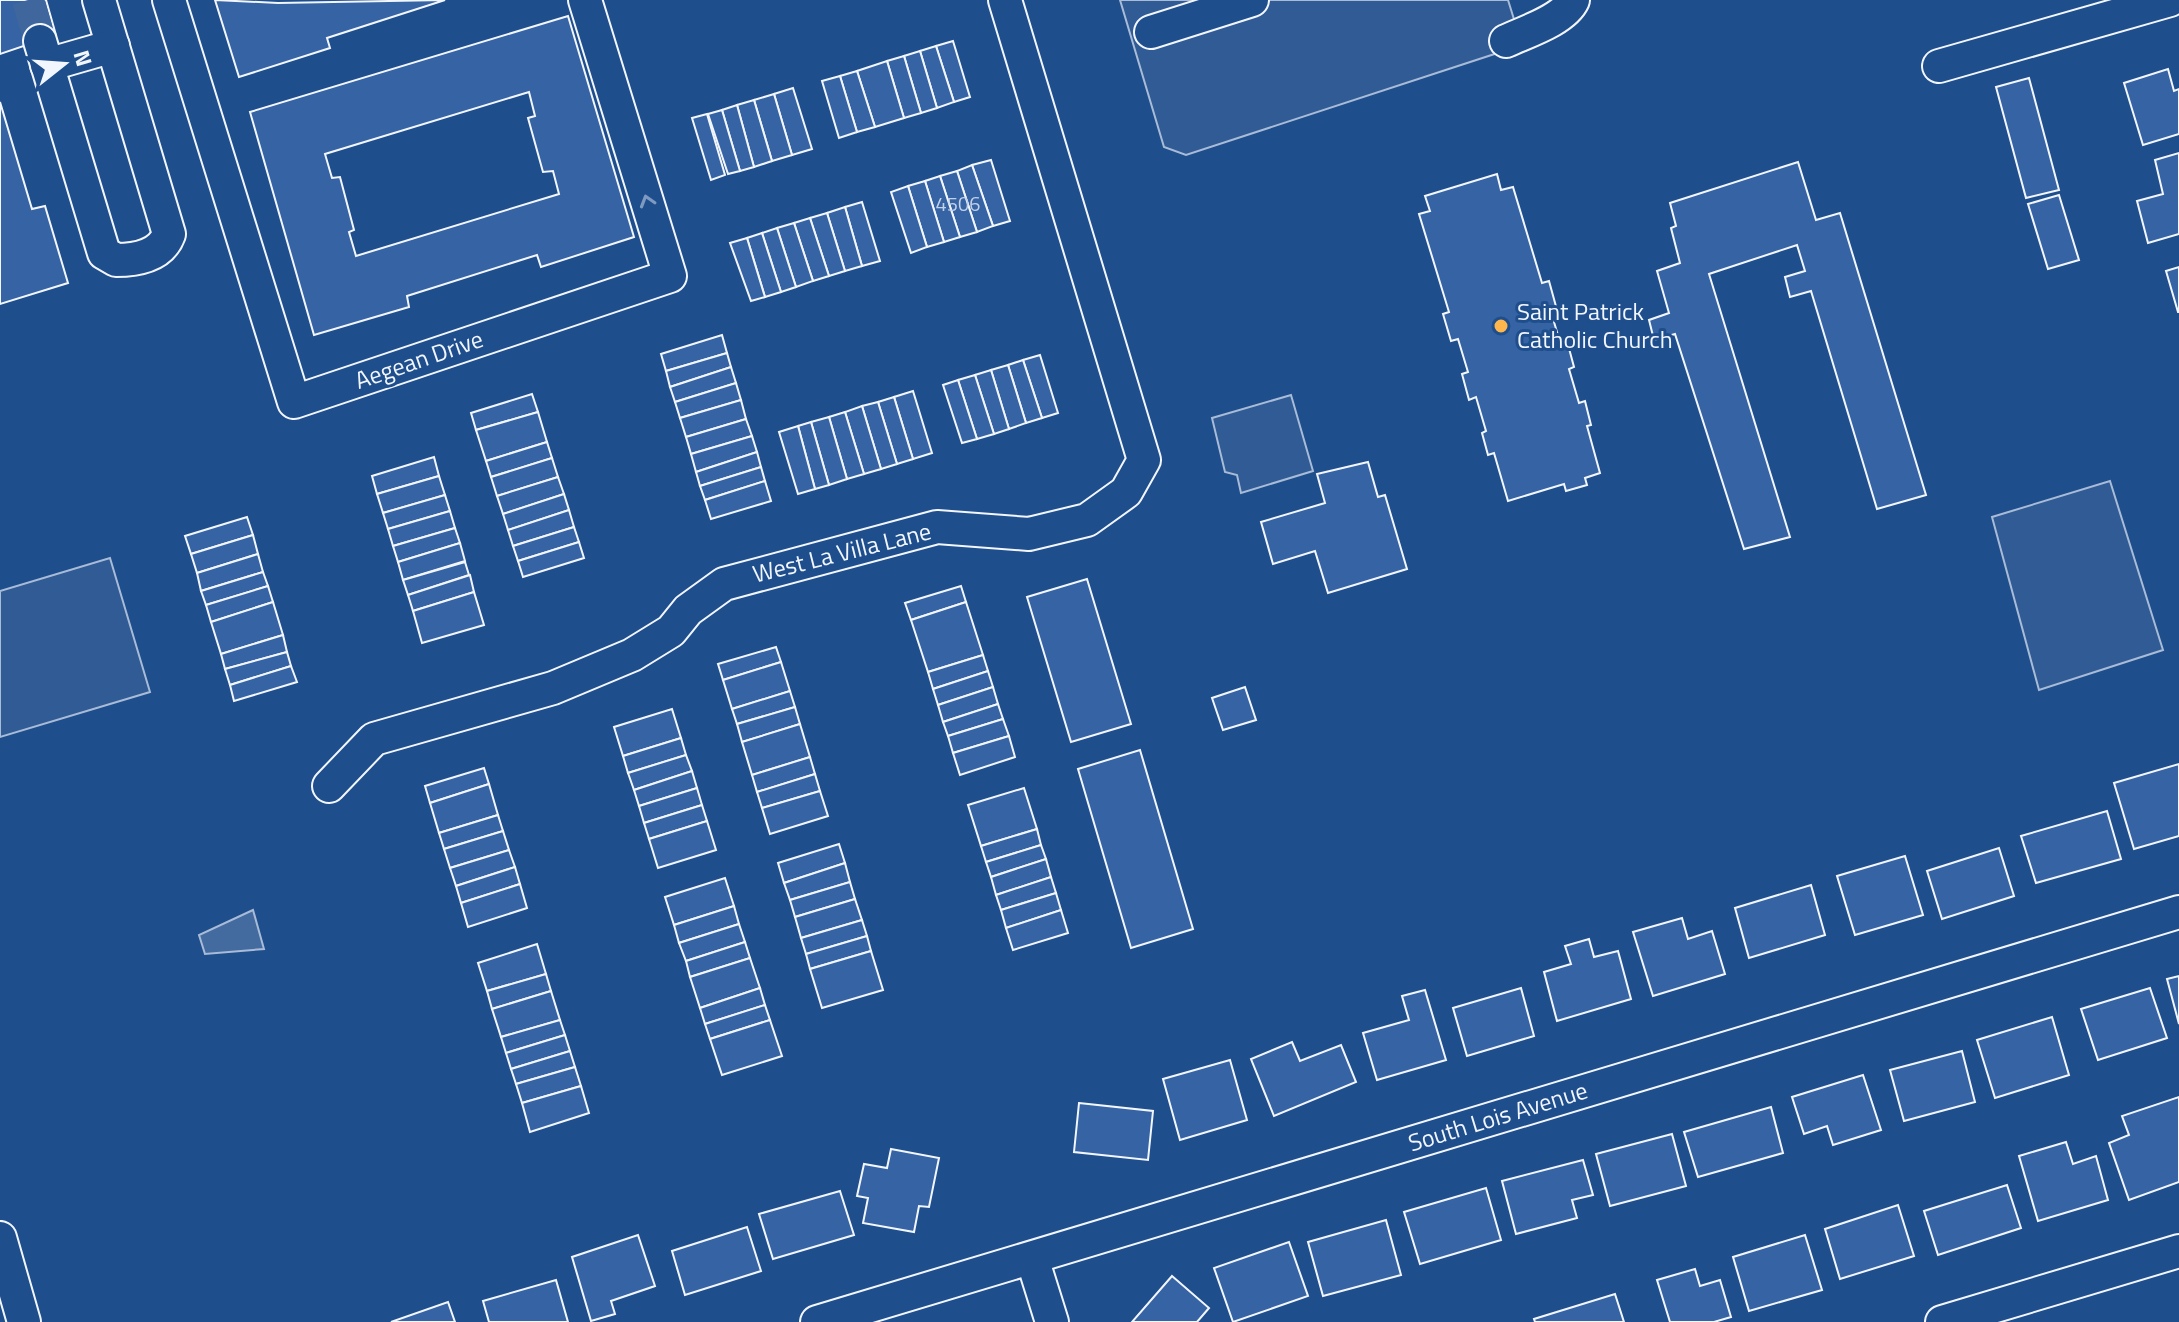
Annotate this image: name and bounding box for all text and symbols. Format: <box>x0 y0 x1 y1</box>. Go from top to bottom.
north arrow <box>24 24 104 104</box>
text: N <box>65 46 102 70</box>
house number: 4506 <box>936 188 980 219</box>
one-way arrow <box>640 195 656 209</box>
place label: Saint Patrick Catholic Church <box>1517 293 1673 357</box>
marker: Saint Patrick Catholic Church <box>1492 317 1510 335</box>
street label: Aegean Drive <box>350 320 488 398</box>
street label: West La Villa Lane <box>749 512 935 592</box>
street label: South Lois Avenue <box>1404 1072 1592 1160</box>

